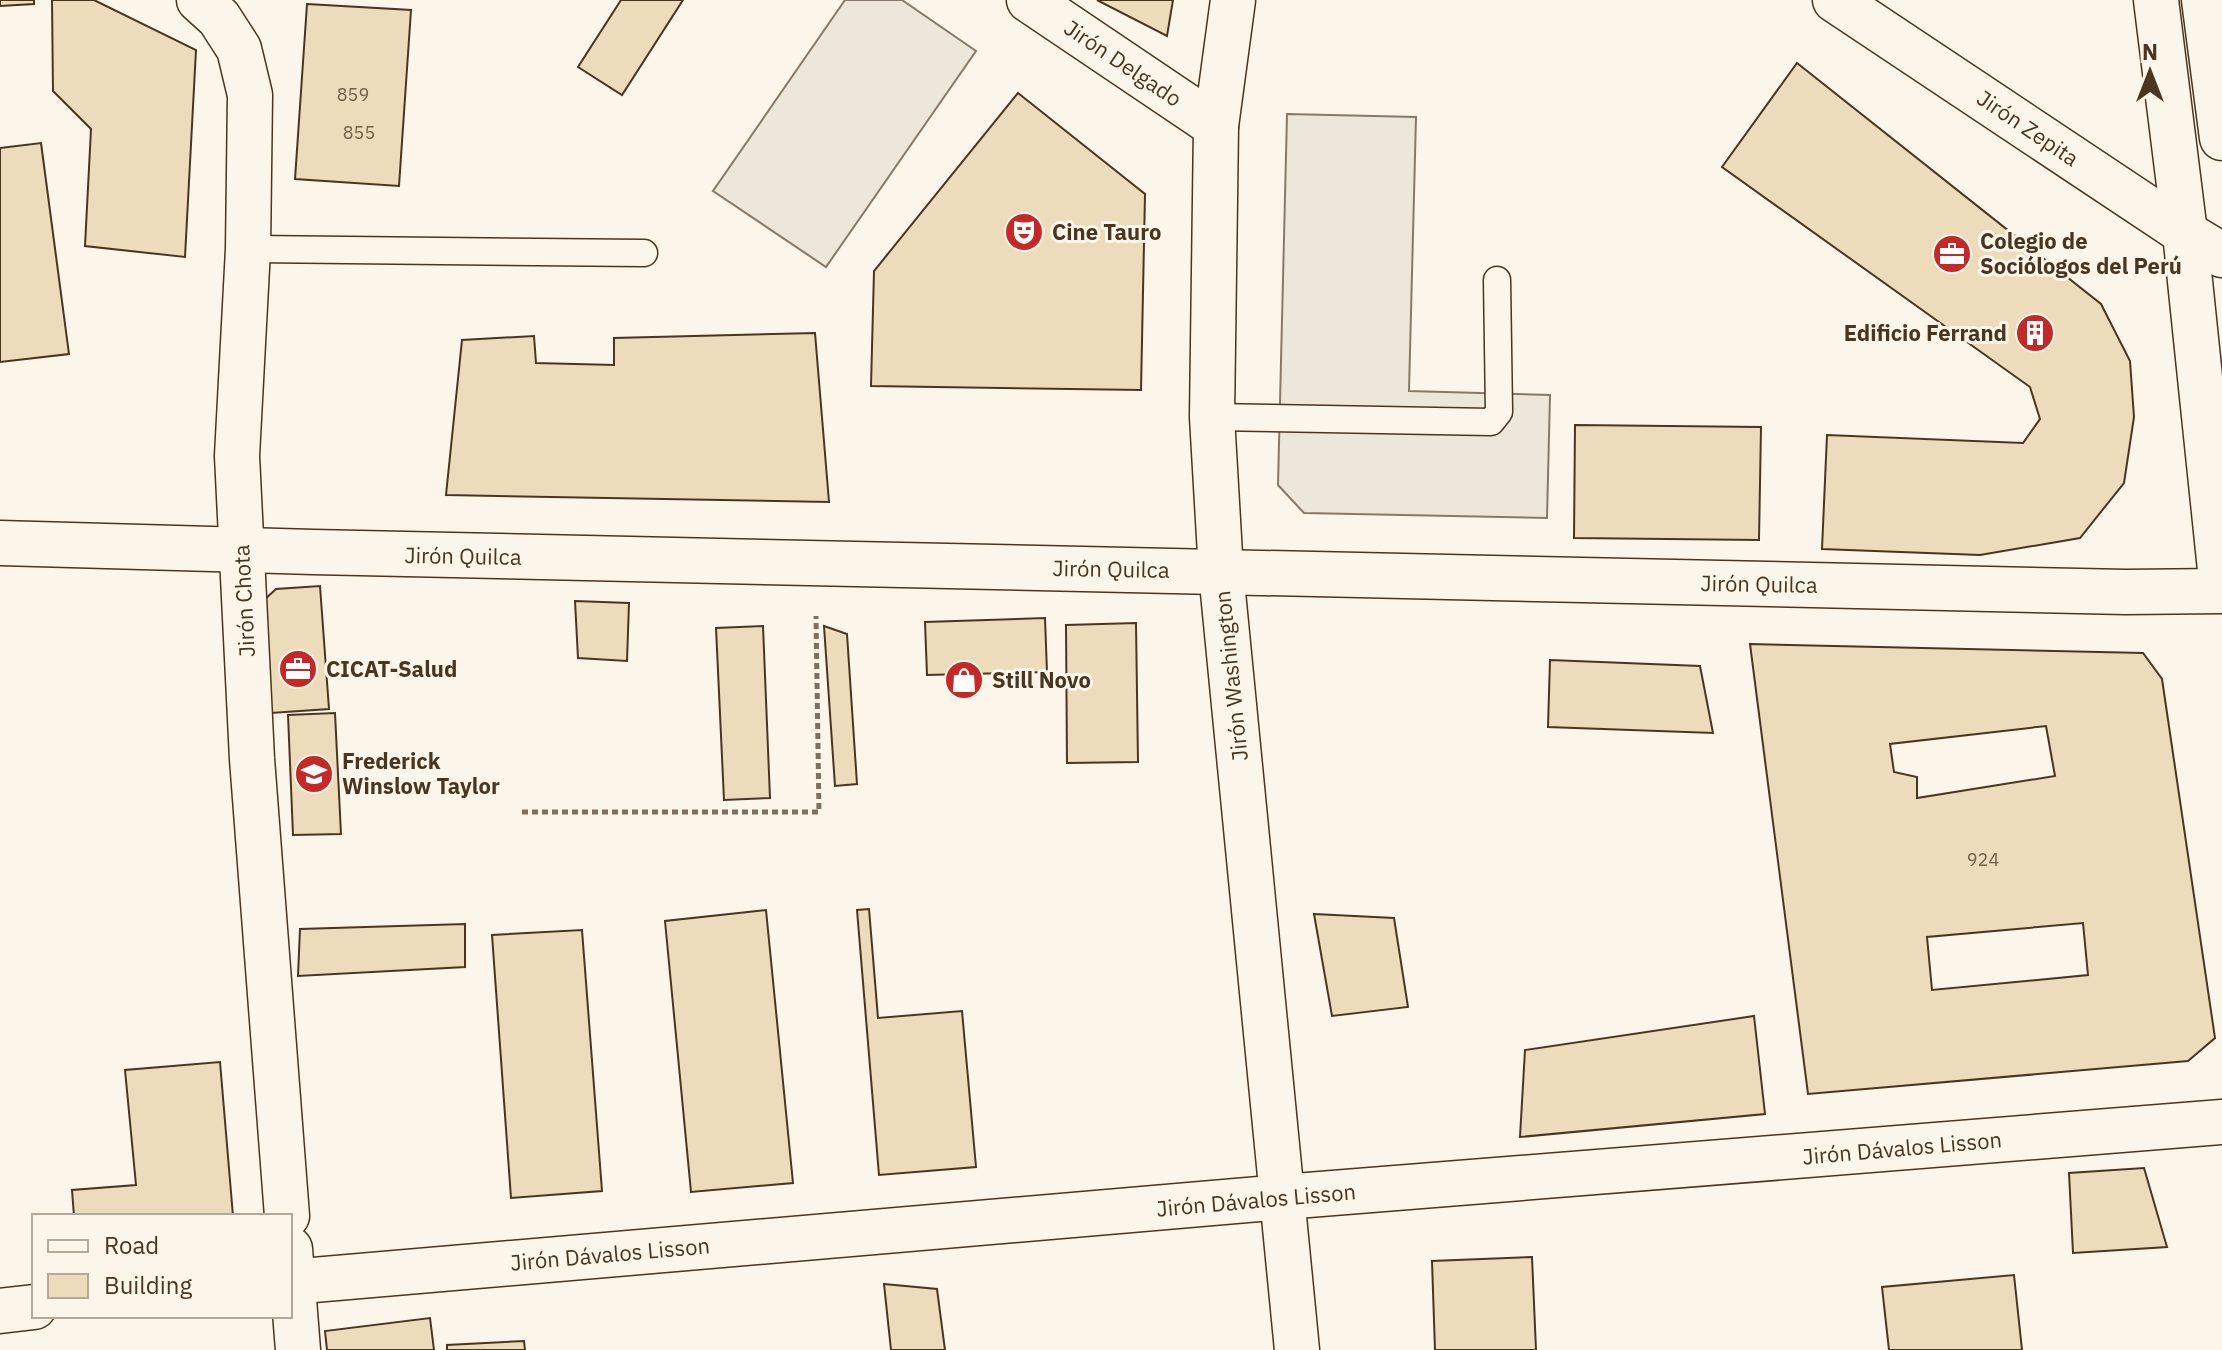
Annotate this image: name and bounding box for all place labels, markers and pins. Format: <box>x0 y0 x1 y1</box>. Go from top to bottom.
theatre icon: Cine Tauro <box>1003 211 1045 253</box>
place label: Cine Tauro <box>1052 217 1161 246</box>
place label: Colegio de Sociólogos del Perú <box>1980 226 2182 280</box>
office icon: Colegio de Sociólogos del Perú <box>1931 233 1973 275</box>
building icon: Edificio Ferrand <box>2014 312 2056 354</box>
place label: Edificio Ferrand <box>1844 318 2007 347</box>
office icon: CICAT-Salud <box>277 648 319 690</box>
place label: CICAT-Salud <box>326 654 457 683</box>
shop icon: Still Novo <box>943 659 985 701</box>
place label: Still Novo <box>992 665 1091 694</box>
place label: Frederick Winslow Taylor <box>342 746 500 800</box>
school or university icon: Frederick Winslow Taylor <box>293 753 335 795</box>

